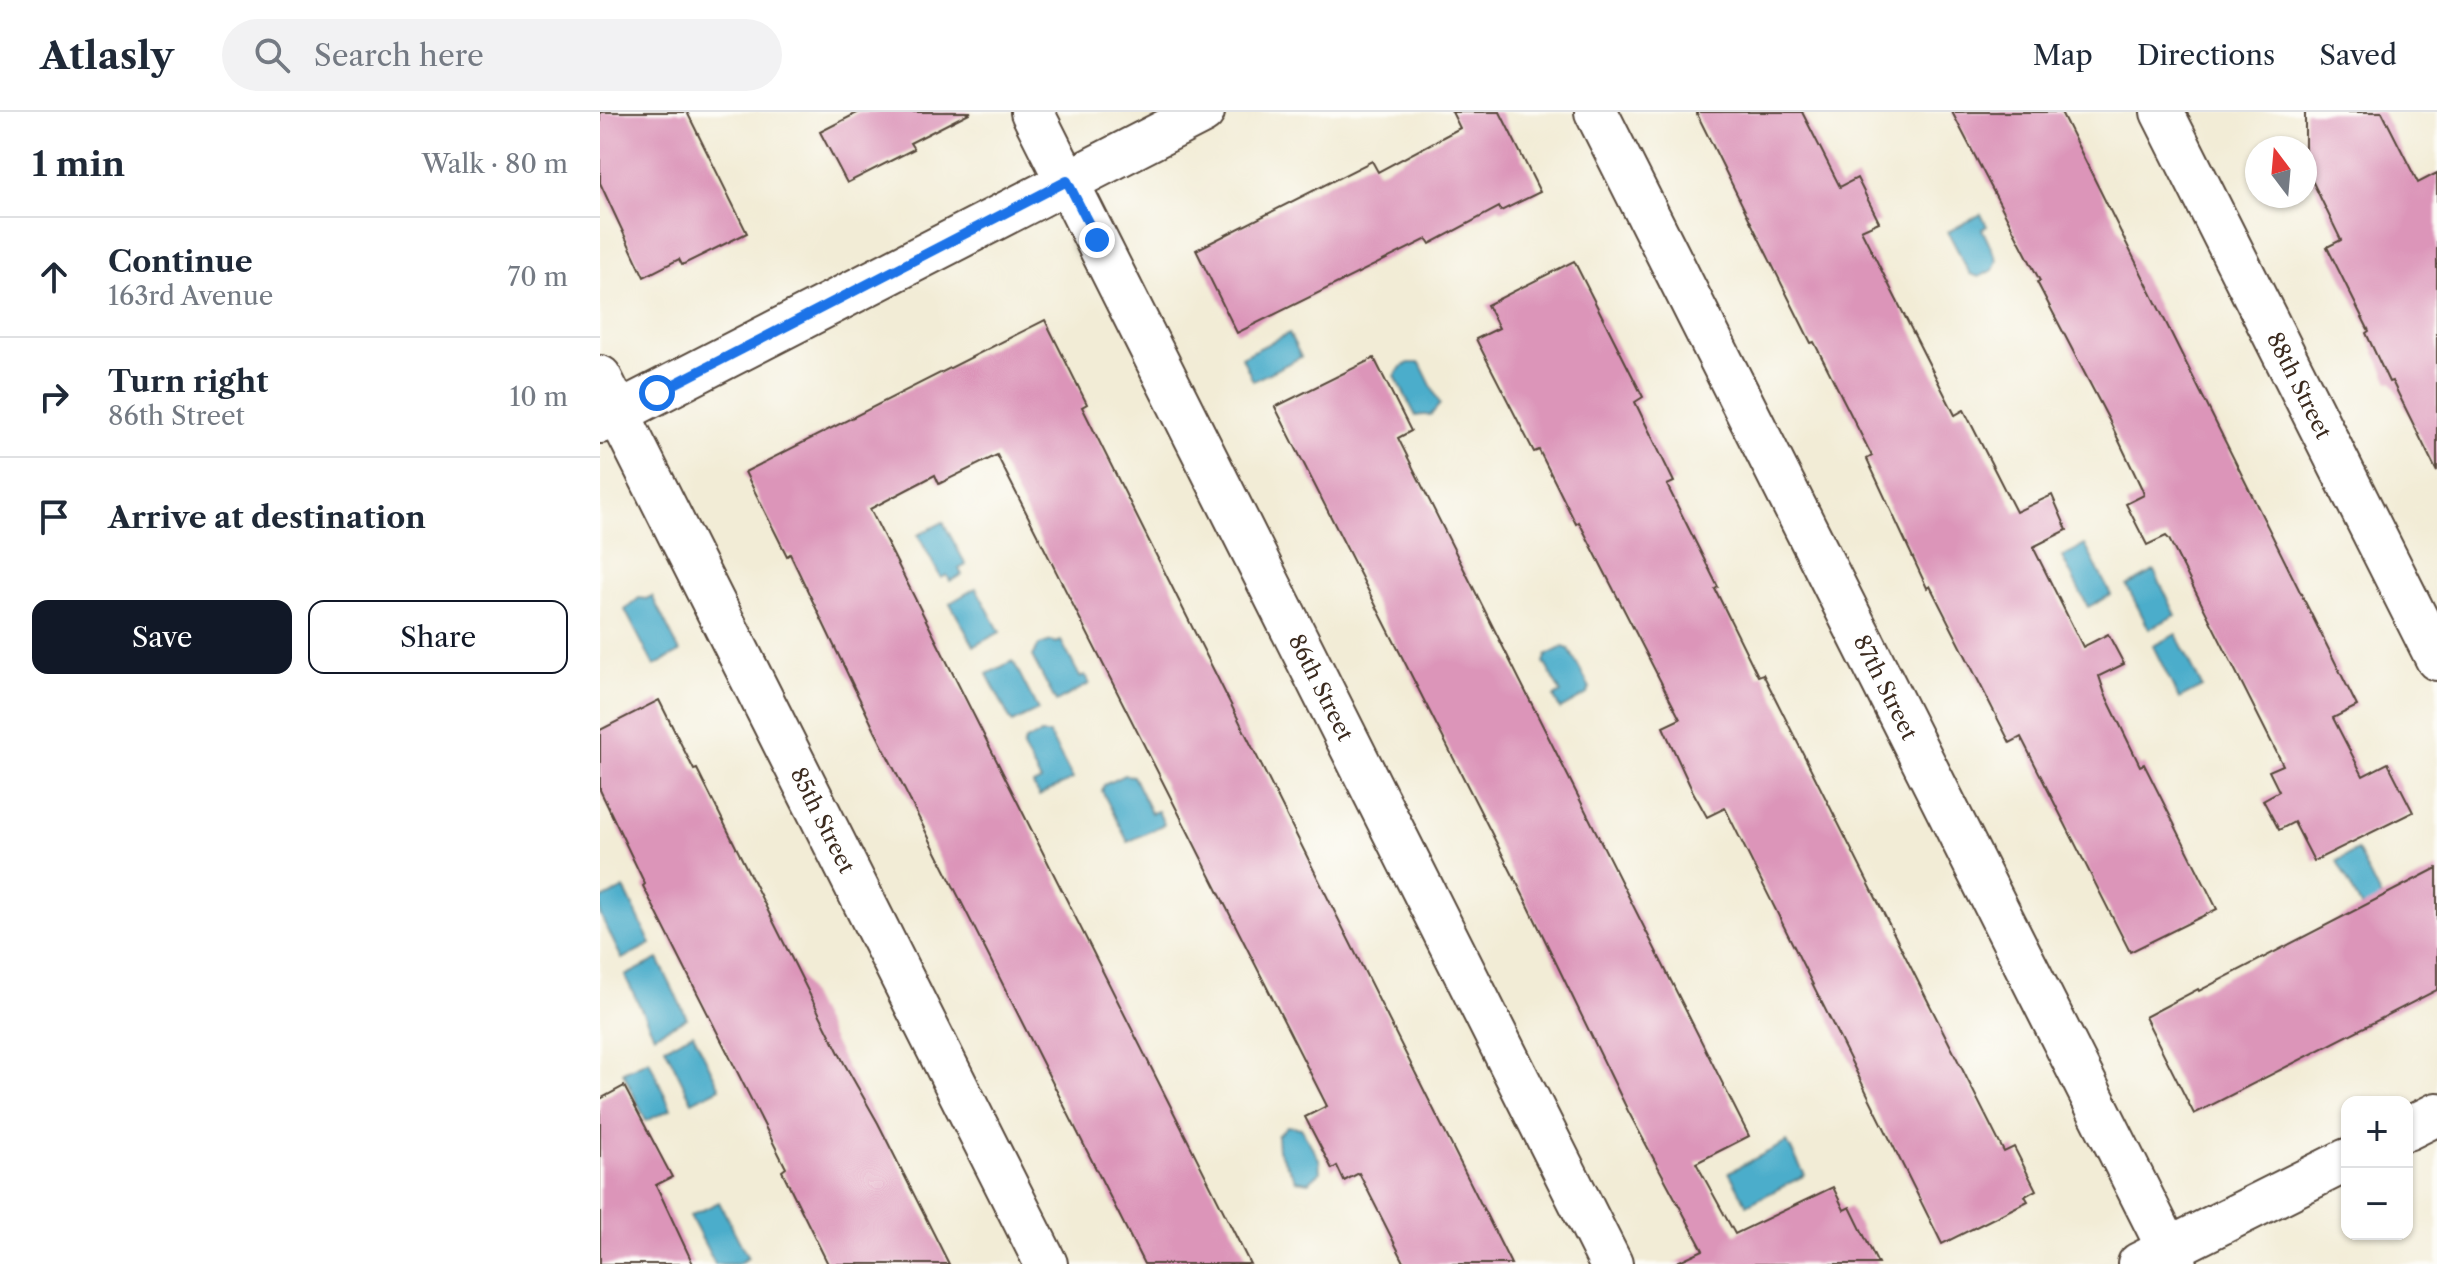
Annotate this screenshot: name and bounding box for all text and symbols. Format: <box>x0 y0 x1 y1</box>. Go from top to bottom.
search box <box>222 19 782 91</box>
text: Atlasly <box>40 32 174 79</box>
icon: search <box>250 33 294 77</box>
text: Search here <box>314 37 484 74</box>
text: Map <box>2033 38 2093 72</box>
text: Directions <box>2137 38 2275 72</box>
text: Saved <box>2319 38 2397 72</box>
north arrow <box>2245 136 2317 208</box>
text: 1 min <box>32 143 125 185</box>
text: Walk · 80 m <box>422 148 568 180</box>
route end <box>1079 222 1115 258</box>
text: Continue <box>108 243 253 280</box>
icon: ahead <box>32 255 76 299</box>
text: 70 m <box>508 261 568 293</box>
text: 163rd Avenue <box>108 280 273 312</box>
street label: 88th Street <box>2261 328 2337 444</box>
text: Turn right <box>108 363 268 400</box>
icon: right <box>32 375 76 419</box>
route start <box>639 375 675 411</box>
text: 10 m <box>509 381 568 413</box>
text: 86th Street <box>108 400 245 432</box>
icon: arrive <box>32 495 76 539</box>
text: Arrive at destination <box>108 499 426 536</box>
button: Save <box>32 600 292 674</box>
button: Share <box>308 600 568 674</box>
street label: 86th Street <box>1283 630 1359 746</box>
street label: 87th Street <box>1848 631 1923 744</box>
street label: 85th Street <box>785 763 860 878</box>
map controls <box>2341 1096 2413 1240</box>
button: + <box>2341 1096 2413 1168</box>
button: − <box>2341 1168 2413 1240</box>

